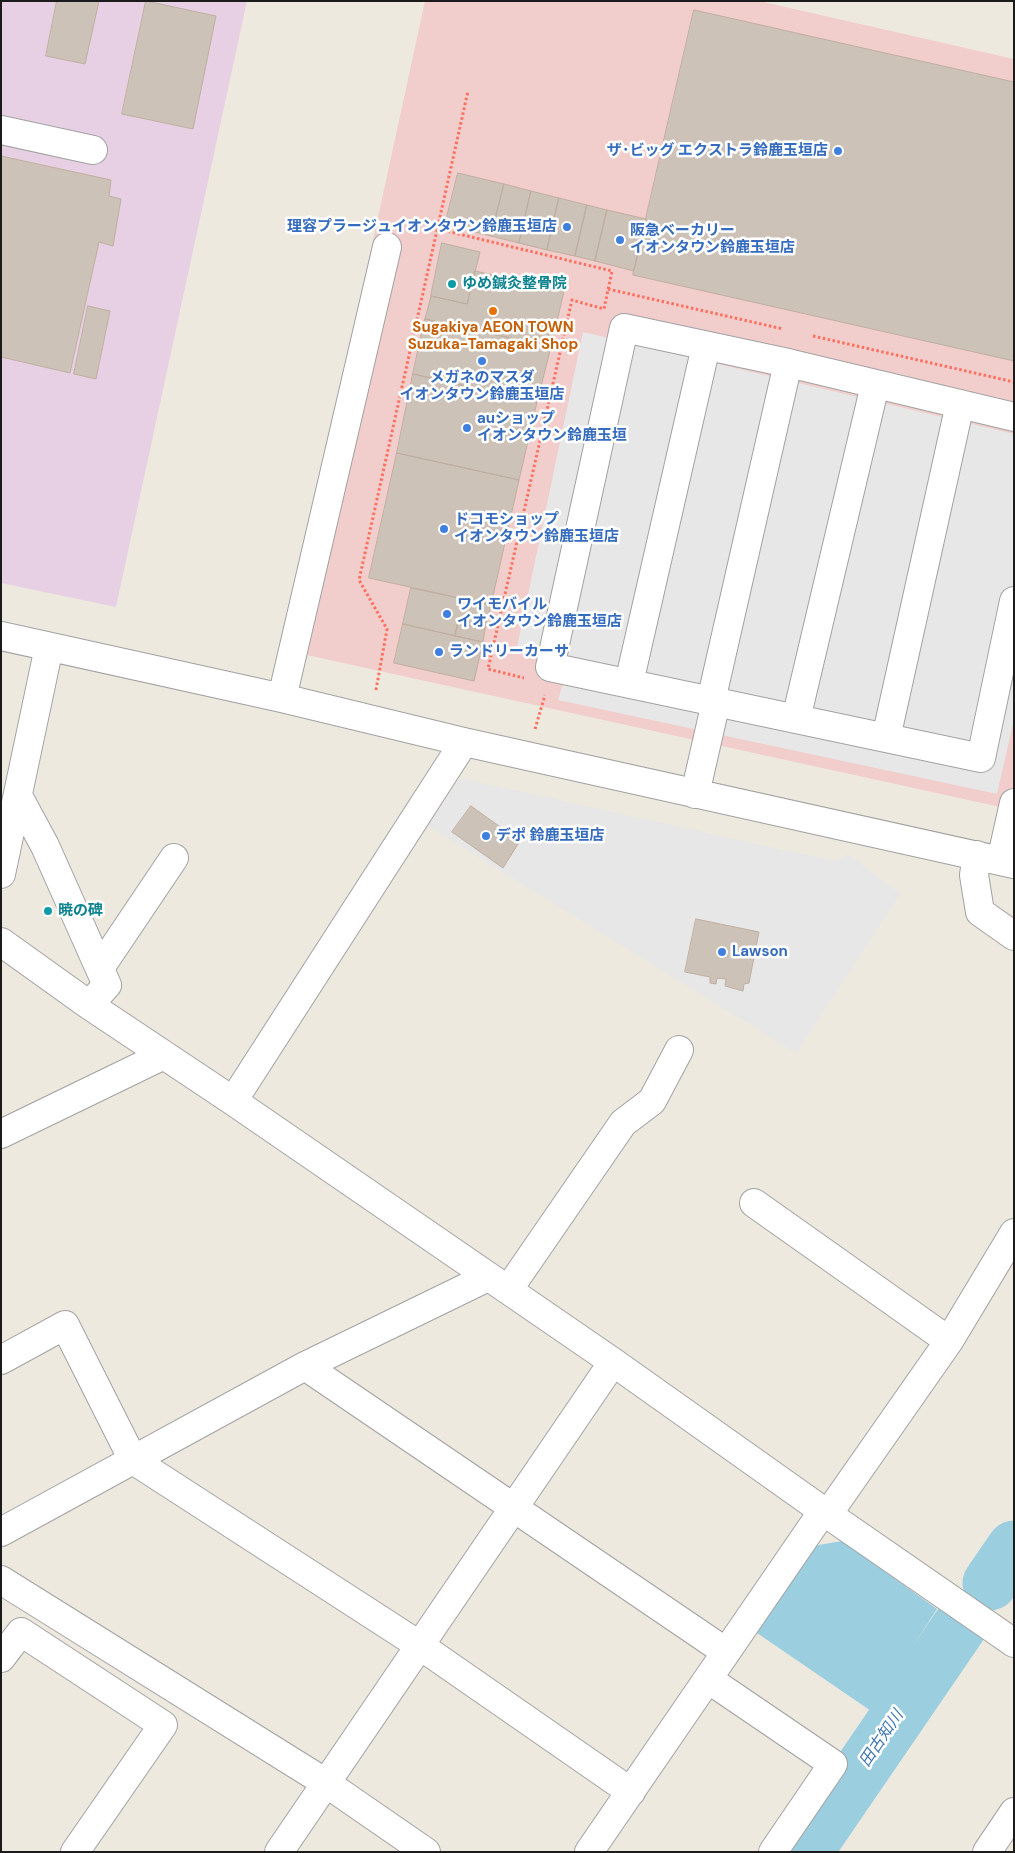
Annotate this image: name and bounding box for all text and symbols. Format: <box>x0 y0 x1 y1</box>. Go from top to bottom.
place label: ザ･ビッグ エクストラ鈴鹿玉垣店 <box>607 142 828 160</box>
marker: ザ･ビッグ エクストラ鈴鹿玉垣店 <box>832 145 844 157</box>
place label: 理容プラージュイオンタウン鈴鹿玉垣店 <box>287 218 557 236</box>
marker: 理容プラージュイオンタウン鈴鹿玉垣店 <box>561 221 573 233</box>
place label: 阪急ベーカリー イオンタウン鈴鹿玉垣店 <box>630 222 795 257</box>
marker: 阪急ベーカリー イオンタウン鈴鹿玉垣店 <box>614 234 626 246</box>
place label: ゆめ鍼灸整骨院 <box>462 275 567 293</box>
marker: ゆめ鍼灸整骨院 <box>446 278 458 290</box>
marker: Sugakiya AEON TOWN Suzuka-Tamagaki Shop <box>487 305 499 317</box>
place label: Sugakiya AEON TOWN Suzuka-Tamagaki Shop <box>408 319 578 354</box>
marker: メガネのマスダ イオンタウン鈴鹿玉垣店 <box>476 355 488 367</box>
place label: メガネのマスダ イオンタウン鈴鹿玉垣店 <box>400 369 564 404</box>
place label: auショップ イオンタウン鈴鹿玉垣 <box>477 410 627 445</box>
marker: auショップ イオンタウン鈴鹿玉垣 <box>461 422 473 434</box>
place label: ドコモショップ イオンタウン鈴鹿玉垣店 <box>454 511 619 546</box>
marker: ドコモショップ イオンタウン鈴鹿玉垣店 <box>438 523 450 535</box>
place label: ワイモバイル イオンタウン鈴鹿玉垣店 <box>457 596 622 631</box>
marker: ワイモバイル イオンタウン鈴鹿玉垣店 <box>441 608 453 620</box>
place label: ランドリーカーサ <box>449 643 569 661</box>
marker: ランドリーカーサ <box>433 646 445 658</box>
place label: デポ 鈴鹿玉垣店 <box>496 827 605 845</box>
marker: デポ 鈴鹿玉垣店 <box>480 830 492 842</box>
place label: 暁の碑 <box>58 902 103 920</box>
marker: 暁の碑 <box>42 905 54 917</box>
place label: Lawson <box>732 943 788 961</box>
marker: Lawson <box>716 946 728 958</box>
water label: 田古知川 <box>856 1707 908 1771</box>

